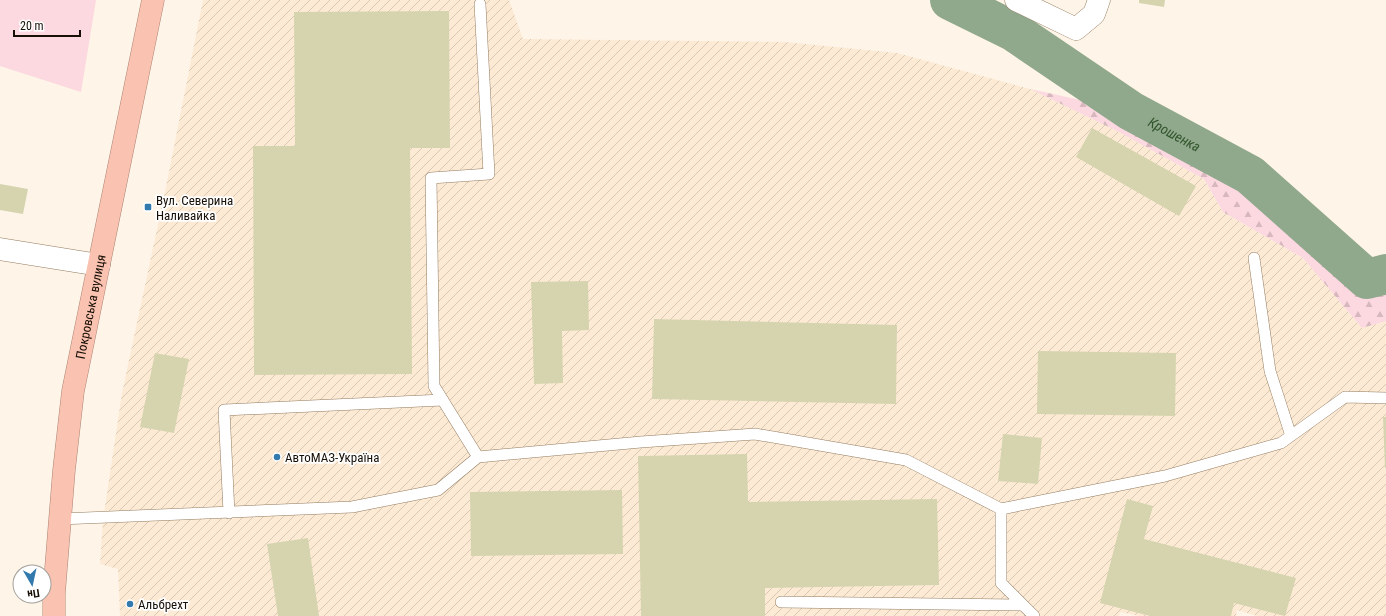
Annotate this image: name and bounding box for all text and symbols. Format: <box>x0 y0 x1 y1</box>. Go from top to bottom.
scale bar <box>14 12 80 38</box>
text: 20 m <box>20 19 44 33</box>
water label: Крошенка <box>1145 114 1203 155</box>
place label: Вул. Северина Наливайка <box>156 193 233 223</box>
marker: Вул. Северина Наливайка <box>143 202 153 212</box>
street label: Покровська вулиця <box>73 253 109 360</box>
place label: АвтоМАЗ-Україна <box>285 450 379 465</box>
marker: АвтоМАЗ-Україна <box>272 452 282 462</box>
north arrow <box>12 564 52 604</box>
text: Пн <box>26 586 41 601</box>
place label: Альбрехт <box>138 597 189 612</box>
marker: Альбрехт <box>125 599 135 609</box>

